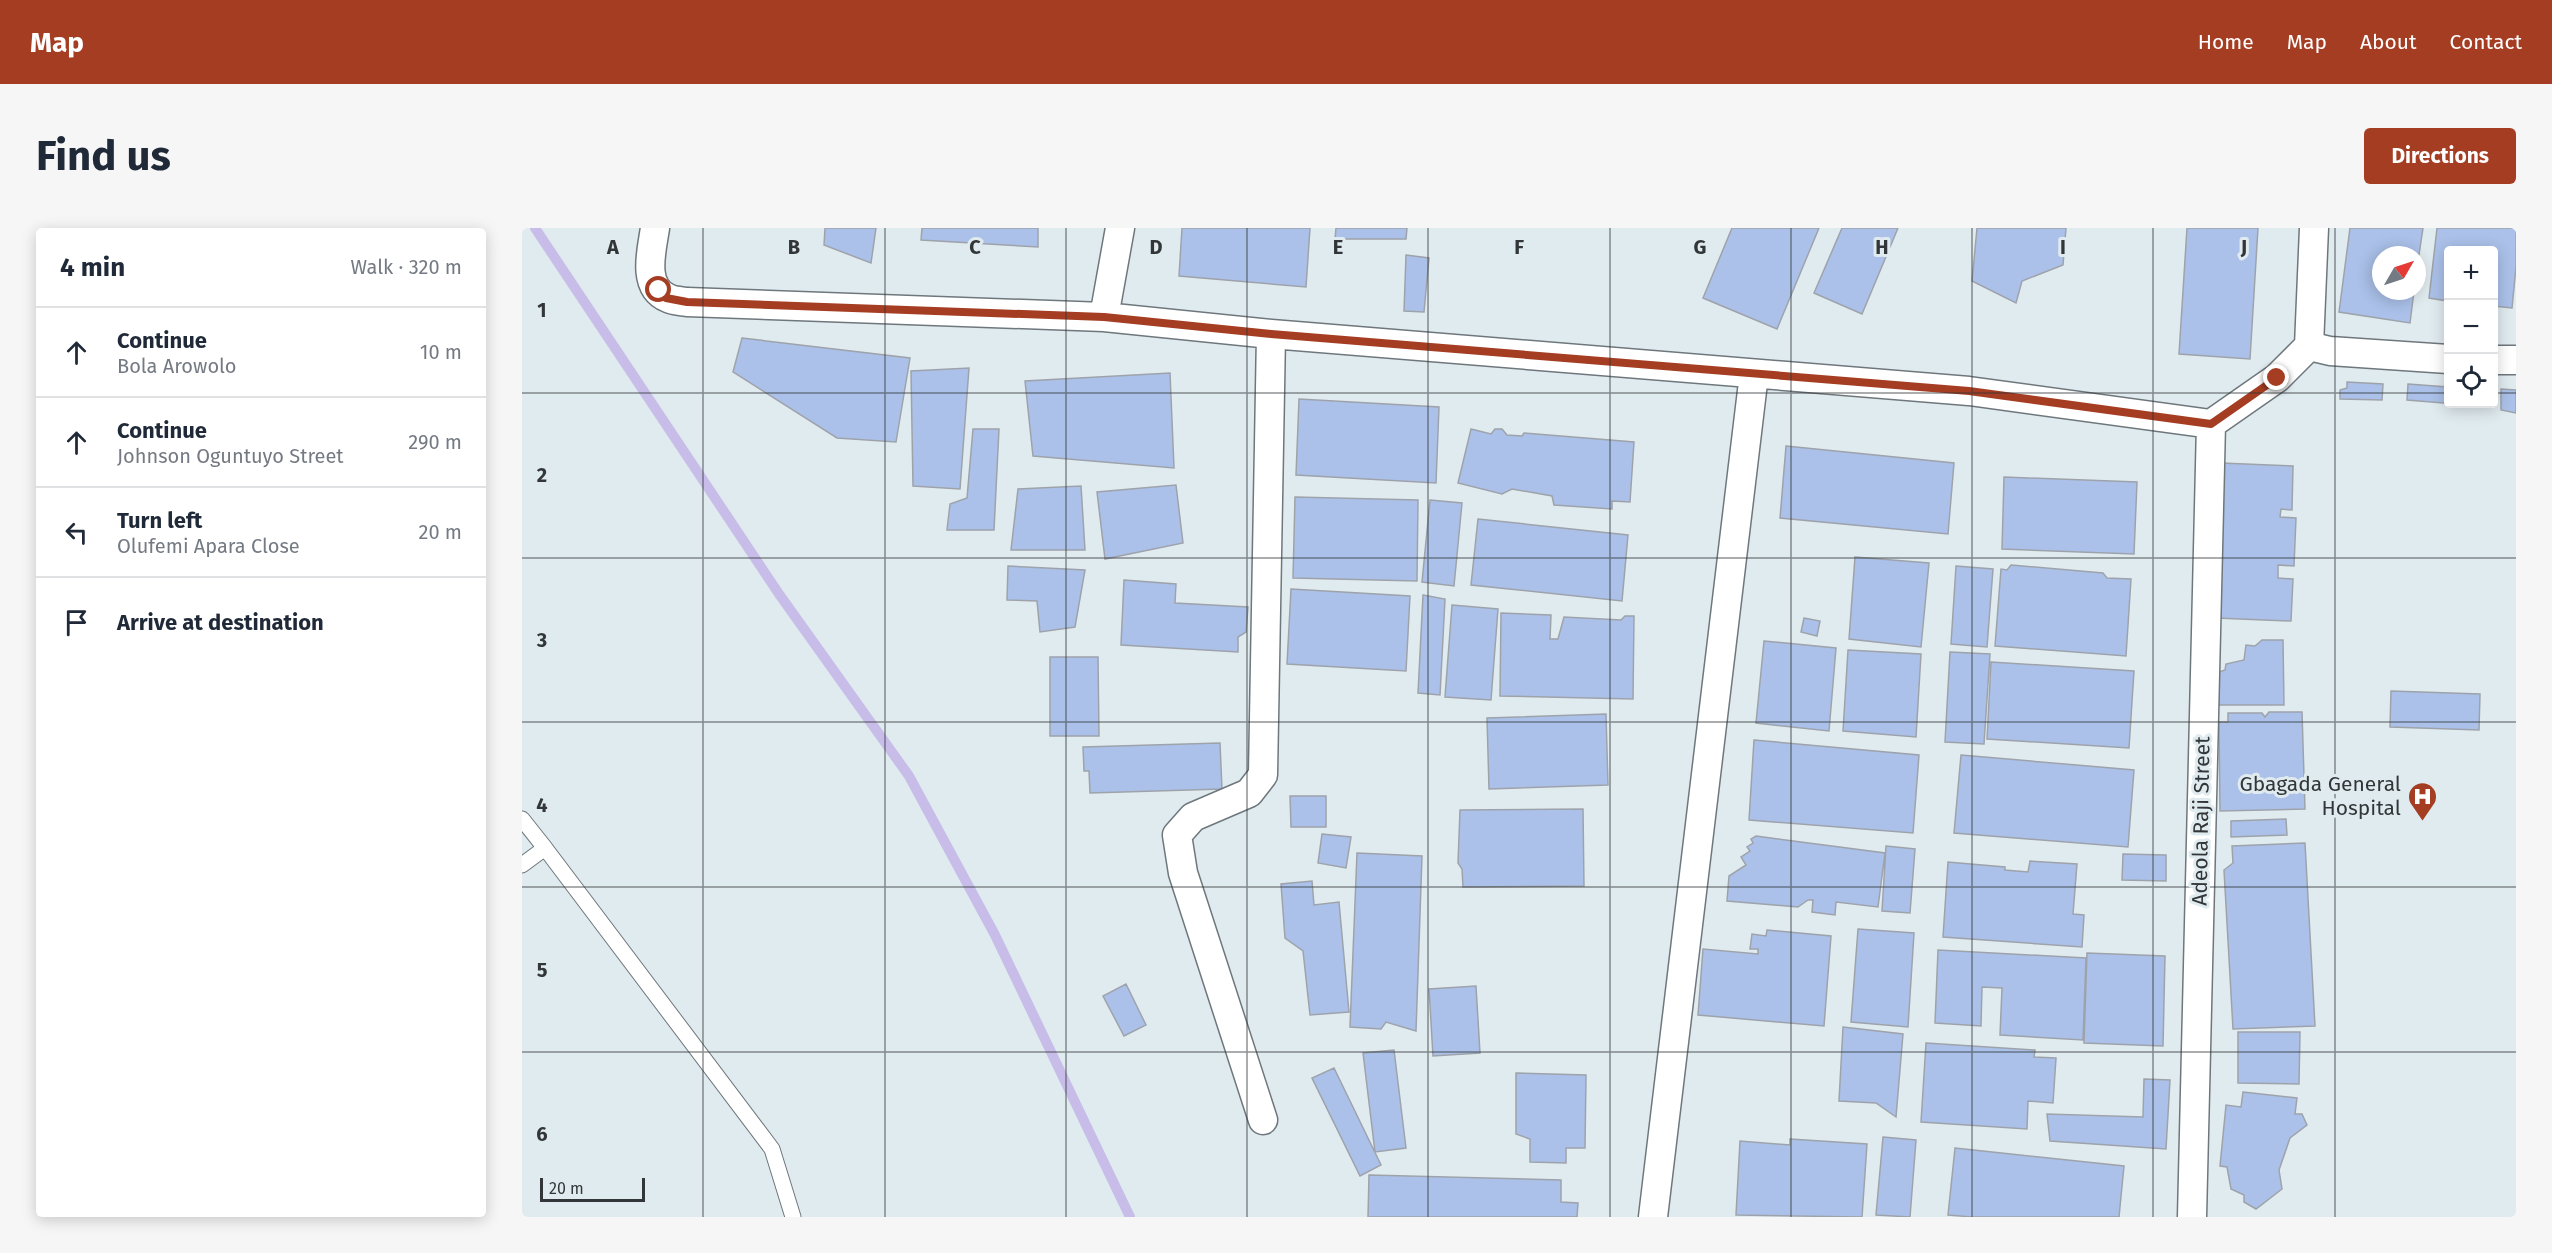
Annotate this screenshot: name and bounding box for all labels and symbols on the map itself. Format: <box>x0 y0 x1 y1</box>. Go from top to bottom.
text: A <box>606 235 620 259</box>
text: B <box>788 235 800 259</box>
text: C <box>969 235 981 259</box>
text: D <box>1149 235 1163 259</box>
text: E <box>1333 235 1343 259</box>
text: F <box>1514 235 1524 259</box>
text: G <box>1694 235 1706 259</box>
text: H <box>1875 235 1889 259</box>
text: I <box>2060 235 2066 259</box>
text: J <box>2240 235 2247 259</box>
north arrow <box>2372 246 2426 300</box>
route start <box>645 276 671 302</box>
text: 1 <box>537 298 547 322</box>
route end <box>2263 364 2289 390</box>
text: 2 <box>537 463 547 487</box>
text: 3 <box>536 628 547 652</box>
street label: Adeola Raji Street <box>2187 736 2215 906</box>
place label: Gbagada General Hospital <box>2240 771 2401 821</box>
hospital icon: Gbagada General Hospital <box>2406 780 2438 822</box>
text: 4 <box>536 793 548 817</box>
text: 5 <box>537 958 548 982</box>
text: 6 <box>536 1122 548 1146</box>
scale bar <box>540 1175 645 1202</box>

